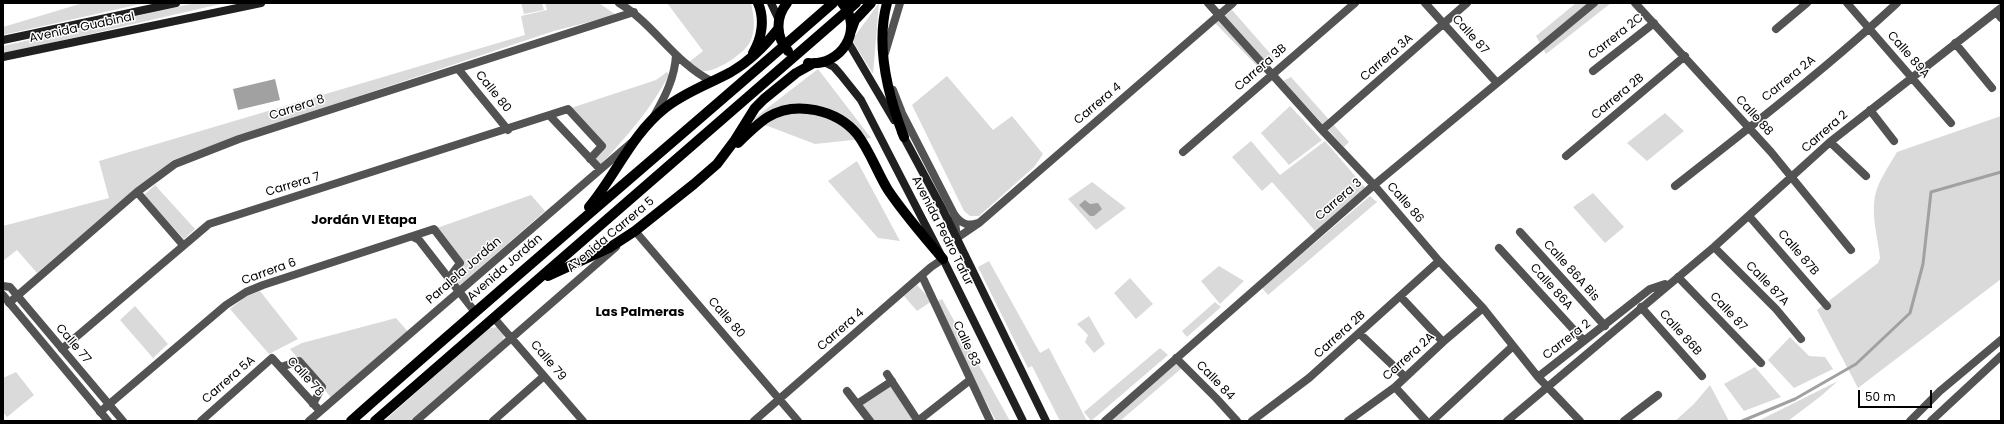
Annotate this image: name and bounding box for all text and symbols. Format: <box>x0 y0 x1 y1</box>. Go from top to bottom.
street label: Avenida Guabinal <box>28 10 136 46</box>
street label: Carrera 2C <box>1586 11 1646 63</box>
street label: Calle 87 <box>1449 12 1491 58</box>
street label: Calle 89A <box>1884 29 1932 81</box>
street label: Carrera 3A <box>1358 31 1416 85</box>
street label: Carrera 3B <box>1232 42 1290 94</box>
street label: Carrera 2A <box>1759 53 1819 105</box>
street label: Calle 80 <box>472 68 514 116</box>
street label: Carrera 2B <box>1589 71 1647 123</box>
street label: Carrera 4 <box>1071 80 1125 128</box>
street label: Carrera 8 <box>268 92 326 124</box>
street label: Calle 88 <box>1732 93 1776 139</box>
street label: Carrera 2 <box>1799 108 1851 156</box>
street label: Carrera 7 <box>264 170 322 200</box>
street label: Avenida Pedro Tafur <box>908 174 976 288</box>
street label: Carrera 3 <box>1313 176 1365 224</box>
street label: Calle 86 <box>1383 180 1427 226</box>
street label: Avenida Carrera 5 <box>564 194 658 276</box>
district label: Jordán VI Etapa <box>311 213 417 229</box>
street label: Calle 87B <box>1774 227 1822 279</box>
street label: Avenida Jordán <box>465 231 545 305</box>
street label: Paralela Jordán <box>424 234 504 308</box>
street label: Calle 86A Bis <box>1540 238 1602 304</box>
street label: Carrera 6 <box>240 255 298 289</box>
street label: Calle 87A <box>1742 259 1792 309</box>
street label: Calle 86A <box>1527 261 1575 313</box>
street label: Calle 87 <box>1706 290 1750 334</box>
street label: Calle 80 <box>704 295 748 341</box>
district label: Las Palmeras <box>595 305 685 321</box>
street label: Carrera 4 <box>815 306 867 354</box>
street label: Calle 86B <box>1656 307 1704 359</box>
street label: Carrera 2B <box>1311 308 1369 362</box>
street label: Carrera 2 <box>1540 317 1594 363</box>
street label: Calle 83 <box>949 319 983 369</box>
street label: Calle 77 <box>52 321 94 367</box>
street label: Carrera 2A <box>1380 330 1438 384</box>
street label: Calle 79 <box>527 338 569 384</box>
street label: Carrera 5A <box>200 353 258 407</box>
street label: Calle 78 <box>284 354 326 400</box>
street label: Calle 84 <box>1193 358 1237 404</box>
scale bar <box>1860 382 1934 408</box>
text: 50 m <box>1865 388 1896 405</box>

